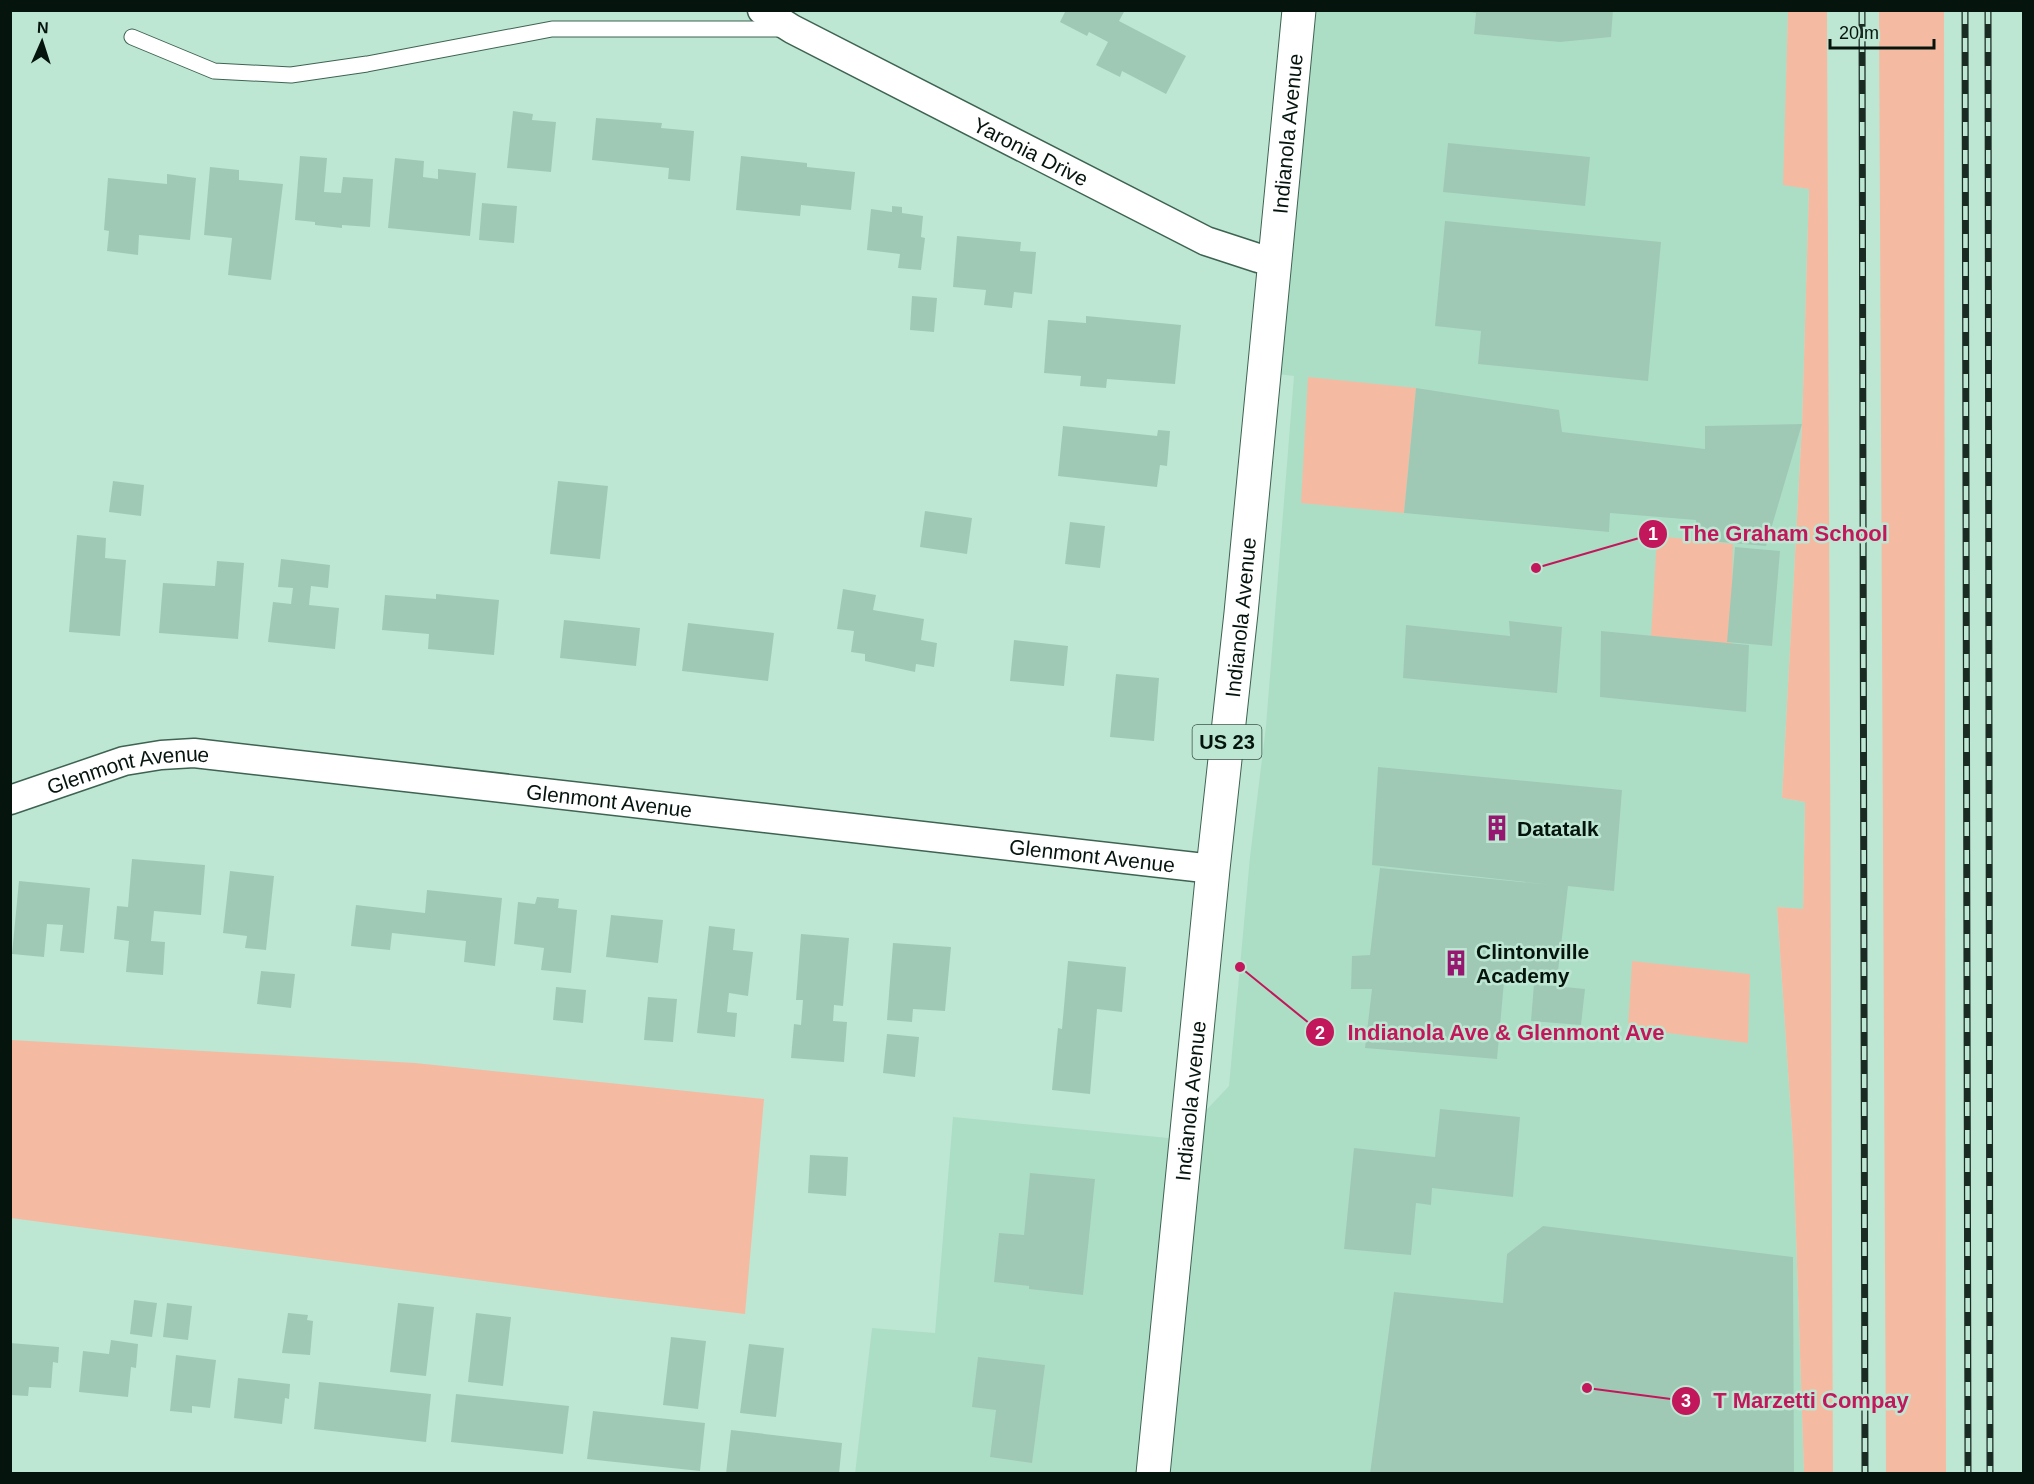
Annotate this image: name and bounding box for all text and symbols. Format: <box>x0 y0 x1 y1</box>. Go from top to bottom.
north arrow <box>12 12 72 72</box>
scale bar <box>1830 12 1934 50</box>
text: N <box>37 19 49 36</box>
text: 20 m <box>1839 23 1879 43</box>
street label: Indianola Avenue <box>1268 53 1306 215</box>
street label: Yaronia Drive <box>970 112 1092 190</box>
callout: The Graham School <box>1638 514 1900 554</box>
text: The Graham School <box>1680 521 1888 546</box>
text: 1 <box>1648 524 1658 544</box>
street label: Indianola Avenue <box>1220 536 1260 699</box>
road number: US 23 <box>1192 725 1262 759</box>
street label: Glenmont Avenue <box>44 741 211 798</box>
street label: Glenmont Avenue <box>525 779 693 821</box>
building icon: Datatalk <box>1482 813 1512 843</box>
place label: Datatalk <box>1517 817 1599 840</box>
street label: Glenmont Avenue <box>1008 834 1176 876</box>
place label: Clintonville Academy <box>1476 940 1589 987</box>
building icon: Clintonville Academy <box>1441 948 1471 978</box>
callout: Indianola Ave & Glenmont Ave <box>1305 1012 1678 1052</box>
street label: Indianola Avenue <box>1171 1020 1209 1182</box>
text: Indianola Ave & Glenmont Ave <box>1347 1020 1665 1045</box>
text: 2 <box>1315 1023 1325 1043</box>
callout: T Marzetti Compay <box>1671 1381 1921 1421</box>
text: T Marzetti Compay <box>1713 1388 1910 1413</box>
text: 3 <box>1681 1391 1691 1411</box>

